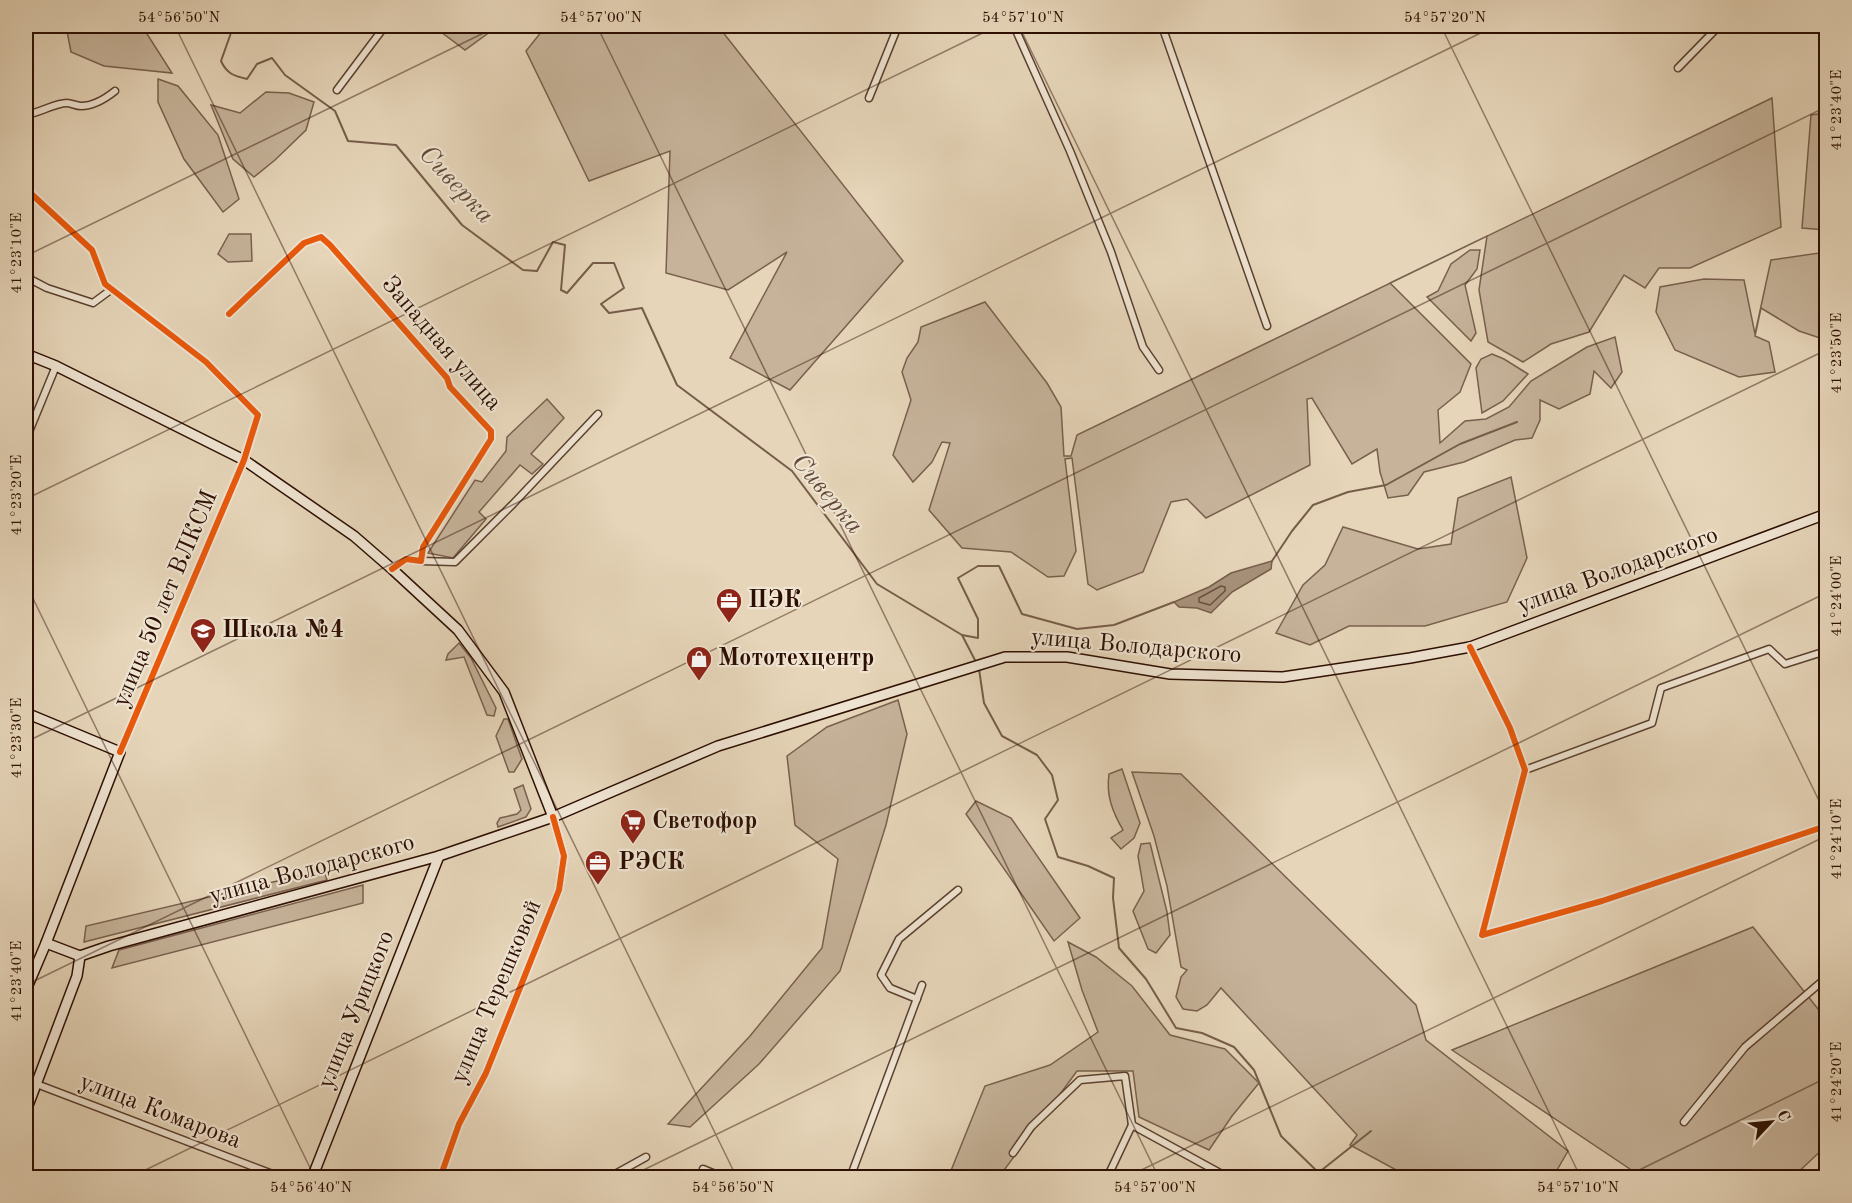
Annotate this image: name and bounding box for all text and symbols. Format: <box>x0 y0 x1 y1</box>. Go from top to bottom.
text: 54°56'50"N <box>138 11 220 26</box>
text: 54°57'00"N <box>560 11 642 26</box>
text: 54°57'10"N <box>982 11 1064 26</box>
text: 54°57'20"N <box>1404 11 1486 26</box>
text: 41°23'40"E <box>1830 70 1845 150</box>
water label: Сиверка <box>414 141 498 229</box>
text: 41°23'10"E <box>10 213 25 293</box>
street label: Западная улица <box>376 272 506 416</box>
text: 41°23'50"E <box>1830 313 1845 393</box>
water label: Сиверка <box>786 449 868 539</box>
text: 41°23'20"E <box>10 455 25 535</box>
street label: улица 50 лет ВЛКСМ <box>109 487 223 711</box>
street label: улица Володарского <box>1515 524 1721 618</box>
text: 41°24'00"E <box>1830 556 1845 636</box>
office icon: ПЭК <box>714 586 744 624</box>
place label: ПЭК <box>748 589 802 613</box>
school or university icon: Школа №4 <box>188 616 218 654</box>
place label: Школа №4 <box>222 619 344 643</box>
street label: улица Володарского <box>1030 626 1242 668</box>
shop icon: Мототехцентр <box>684 644 714 682</box>
place label: Мототехцентр <box>718 647 874 671</box>
text: 41°23'30"E <box>10 698 25 778</box>
text: 41°24'10"E <box>1830 799 1845 879</box>
supermarket icon: Светофор <box>618 807 648 845</box>
place label: Светофор <box>652 810 757 834</box>
street label: улица Володарского <box>207 831 417 909</box>
office icon: РЭСК <box>583 848 613 886</box>
place label: РЭСК <box>618 851 685 875</box>
street label: улица Терешковой <box>448 897 546 1087</box>
street label: улица Урицкого <box>314 928 400 1092</box>
text: 41°23'40"E <box>10 941 25 1021</box>
text: 41°24'20"E <box>1830 1042 1845 1122</box>
street label: улица Комарова <box>76 1070 244 1154</box>
north arrow <box>1741 1092 1801 1152</box>
text: С <box>1773 1108 1792 1125</box>
text: 54°56'40"N <box>270 1181 352 1196</box>
text: 54°56'50"N <box>692 1181 774 1196</box>
text: 54°57'00"N <box>1114 1181 1196 1196</box>
text: 54°57'10"N <box>1537 1181 1619 1196</box>

